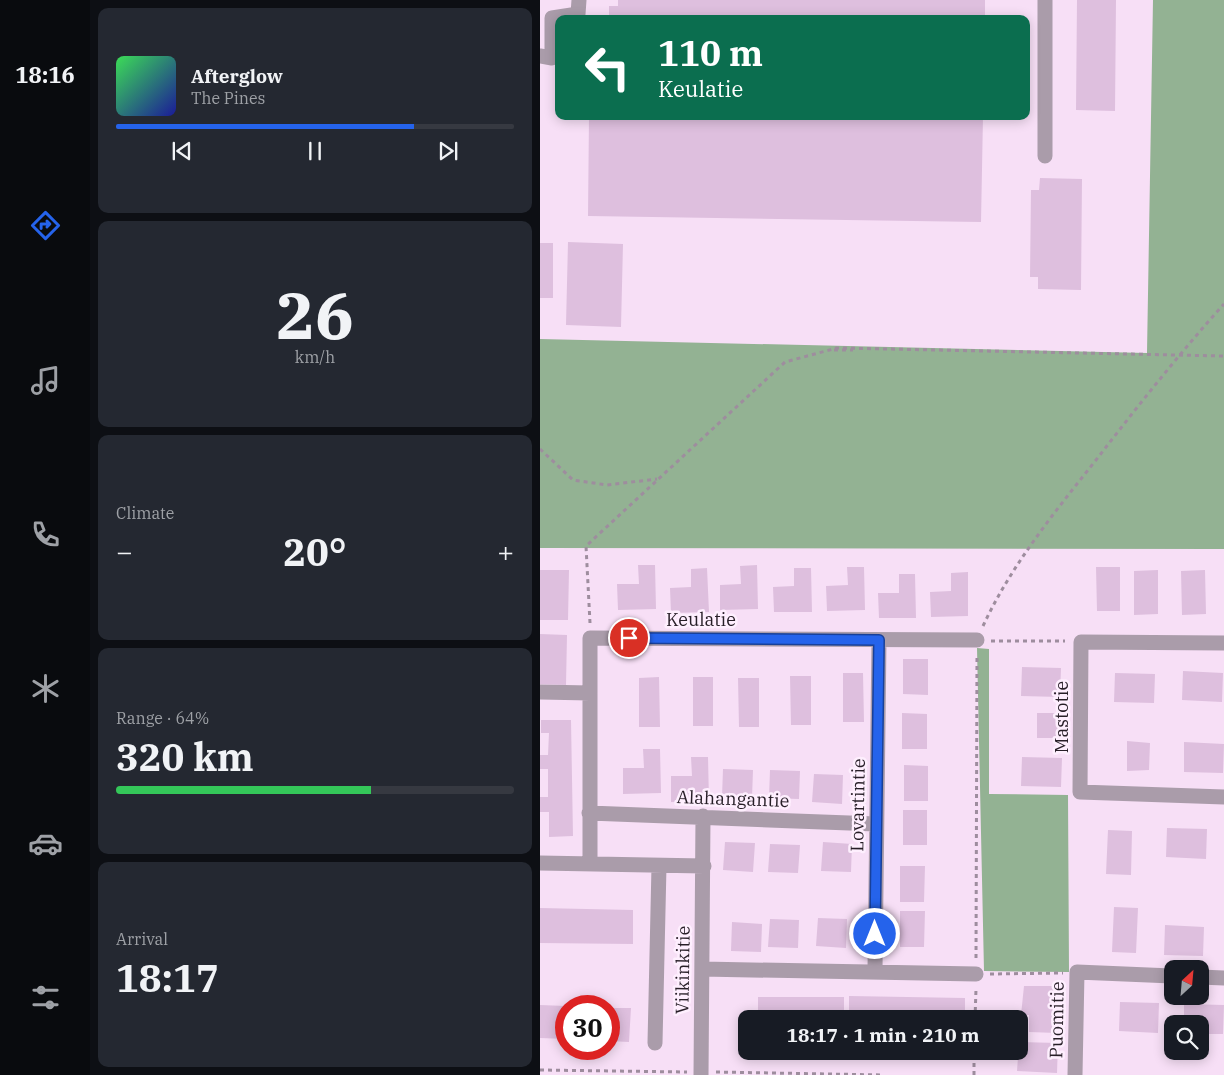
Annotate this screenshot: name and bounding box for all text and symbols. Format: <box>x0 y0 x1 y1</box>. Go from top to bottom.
text: 110 m <box>658 30 763 76</box>
icon: left <box>575 35 640 100</box>
text: 18:16 <box>15 60 75 89</box>
text: Afterglow <box>191 64 283 88</box>
text: Keulatie <box>658 74 743 103</box>
text: The Pines <box>191 88 265 108</box>
icon: previous <box>168 137 196 165</box>
icon: pause <box>301 137 329 165</box>
icon: next <box>434 137 462 165</box>
icon: directions <box>28 208 63 243</box>
text: 26 <box>276 272 354 357</box>
text: km/h <box>295 347 335 367</box>
icon: music <box>28 363 63 398</box>
text: Climate <box>116 503 174 523</box>
icon: phone <box>28 517 63 552</box>
text: 20° <box>283 527 347 576</box>
text: − <box>116 533 133 570</box>
text: + <box>497 533 514 570</box>
street label: Keulatie <box>666 608 736 631</box>
pin <box>608 617 650 659</box>
icon: arrive <box>615 624 643 652</box>
icon: climate <box>28 671 63 706</box>
street label: Mastotie <box>1050 681 1073 753</box>
text: Range · 64% <box>116 708 209 728</box>
text: 320 km <box>116 732 254 781</box>
street label: Lovartintie <box>845 758 870 852</box>
street label: Alahangantie <box>676 785 790 812</box>
icon: car <box>28 826 63 861</box>
position arrow <box>848 907 900 959</box>
street label: Viikinkitie <box>670 926 695 1014</box>
text: Arrival <box>116 929 168 949</box>
text: 18:17 <box>116 953 219 1002</box>
north arrow <box>1164 960 1209 1005</box>
map controls <box>1164 960 1209 1060</box>
icon: filters <box>28 980 63 1015</box>
street label: Puomitie <box>1044 981 1069 1059</box>
speed limit sign: 30 <box>555 995 620 1060</box>
button: search <box>1164 1015 1209 1060</box>
text: 18:17 · 1 min · 210 m <box>787 1023 979 1047</box>

